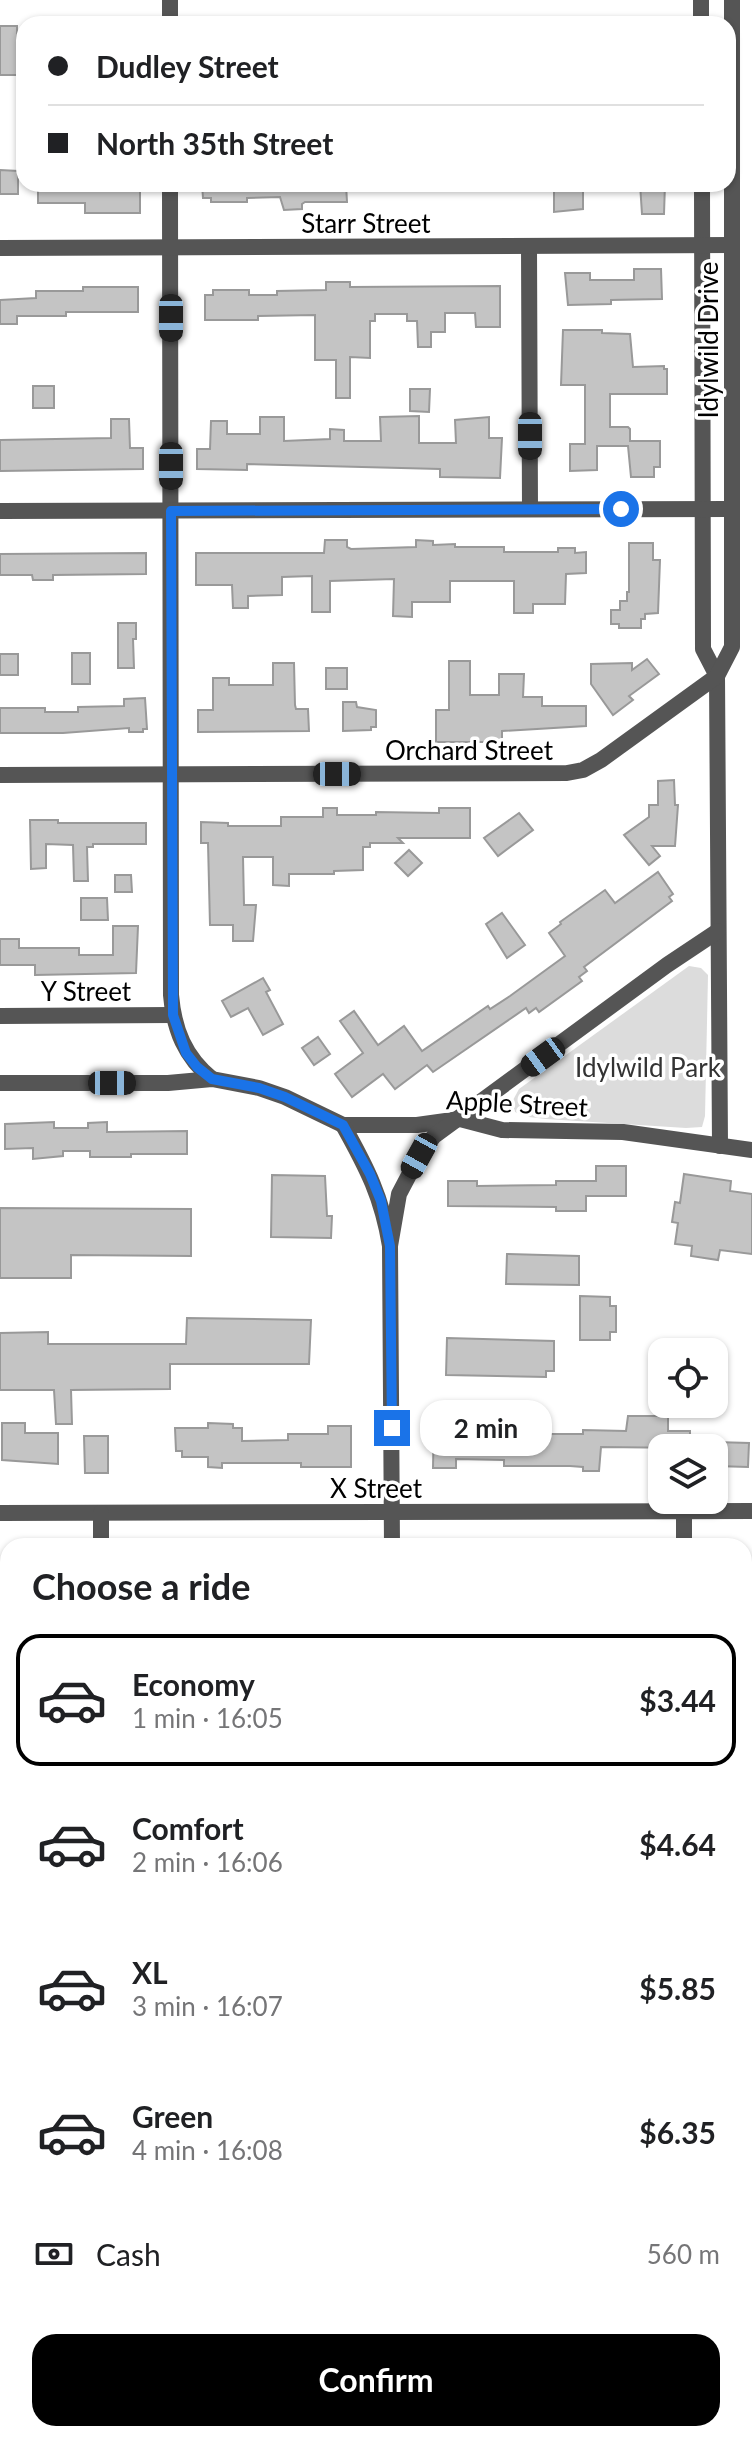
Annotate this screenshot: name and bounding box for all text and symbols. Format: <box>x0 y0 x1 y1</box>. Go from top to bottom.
text: Dudley Street <box>96 48 279 84</box>
text: North 35th Street <box>96 125 333 161</box>
street label: Starr Street <box>301 207 431 239</box>
street label: Idylwild Drive <box>692 262 724 419</box>
car <box>159 294 183 342</box>
car <box>518 412 542 460</box>
car <box>159 442 183 490</box>
route start <box>603 491 639 527</box>
street label: Orchard Street <box>385 734 554 766</box>
car <box>313 762 361 786</box>
street label: Y Street <box>41 975 132 1007</box>
car <box>517 1033 569 1081</box>
park label: Idylwild Park <box>575 1051 722 1083</box>
car <box>88 1071 136 1095</box>
street label: Apple Street <box>445 1083 589 1123</box>
car <box>397 1129 441 1183</box>
map controls <box>648 1338 728 1514</box>
button: locate <box>648 1338 728 1418</box>
callout: 2 min <box>420 1400 552 1456</box>
route end <box>374 1410 410 1446</box>
text: 2 min <box>454 1412 518 1444</box>
button: layers <box>648 1434 728 1514</box>
street label: X Street <box>330 1472 423 1504</box>
text: Choose a ride <box>32 1564 251 1608</box>
icon: car <box>36 1664 108 1736</box>
text: Economy <box>132 1666 255 1702</box>
text: $3.44 <box>639 1682 716 1718</box>
text: 1 min · 16:05 <box>132 1702 283 1734</box>
icon: car <box>36 1808 108 1880</box>
text: Comfort <box>132 1810 244 1846</box>
text: $4.64 <box>639 1826 716 1862</box>
text: 2 min · 16:06 <box>132 1846 283 1878</box>
icon: car <box>36 1952 108 2024</box>
text: XL <box>132 1954 168 1990</box>
text: $5.85 <box>639 1970 716 2006</box>
text: 3 min · 16:07 <box>132 1990 283 2022</box>
icon: car <box>36 2096 108 2168</box>
text: Green <box>132 2098 213 2134</box>
text: $6.35 <box>639 2114 716 2150</box>
text: 4 min · 16:08 <box>132 2134 283 2166</box>
icon: cash <box>32 2232 76 2276</box>
text: Cash <box>96 2236 161 2272</box>
text: 560 m <box>647 2238 720 2270</box>
button: Confirm <box>32 2334 720 2426</box>

